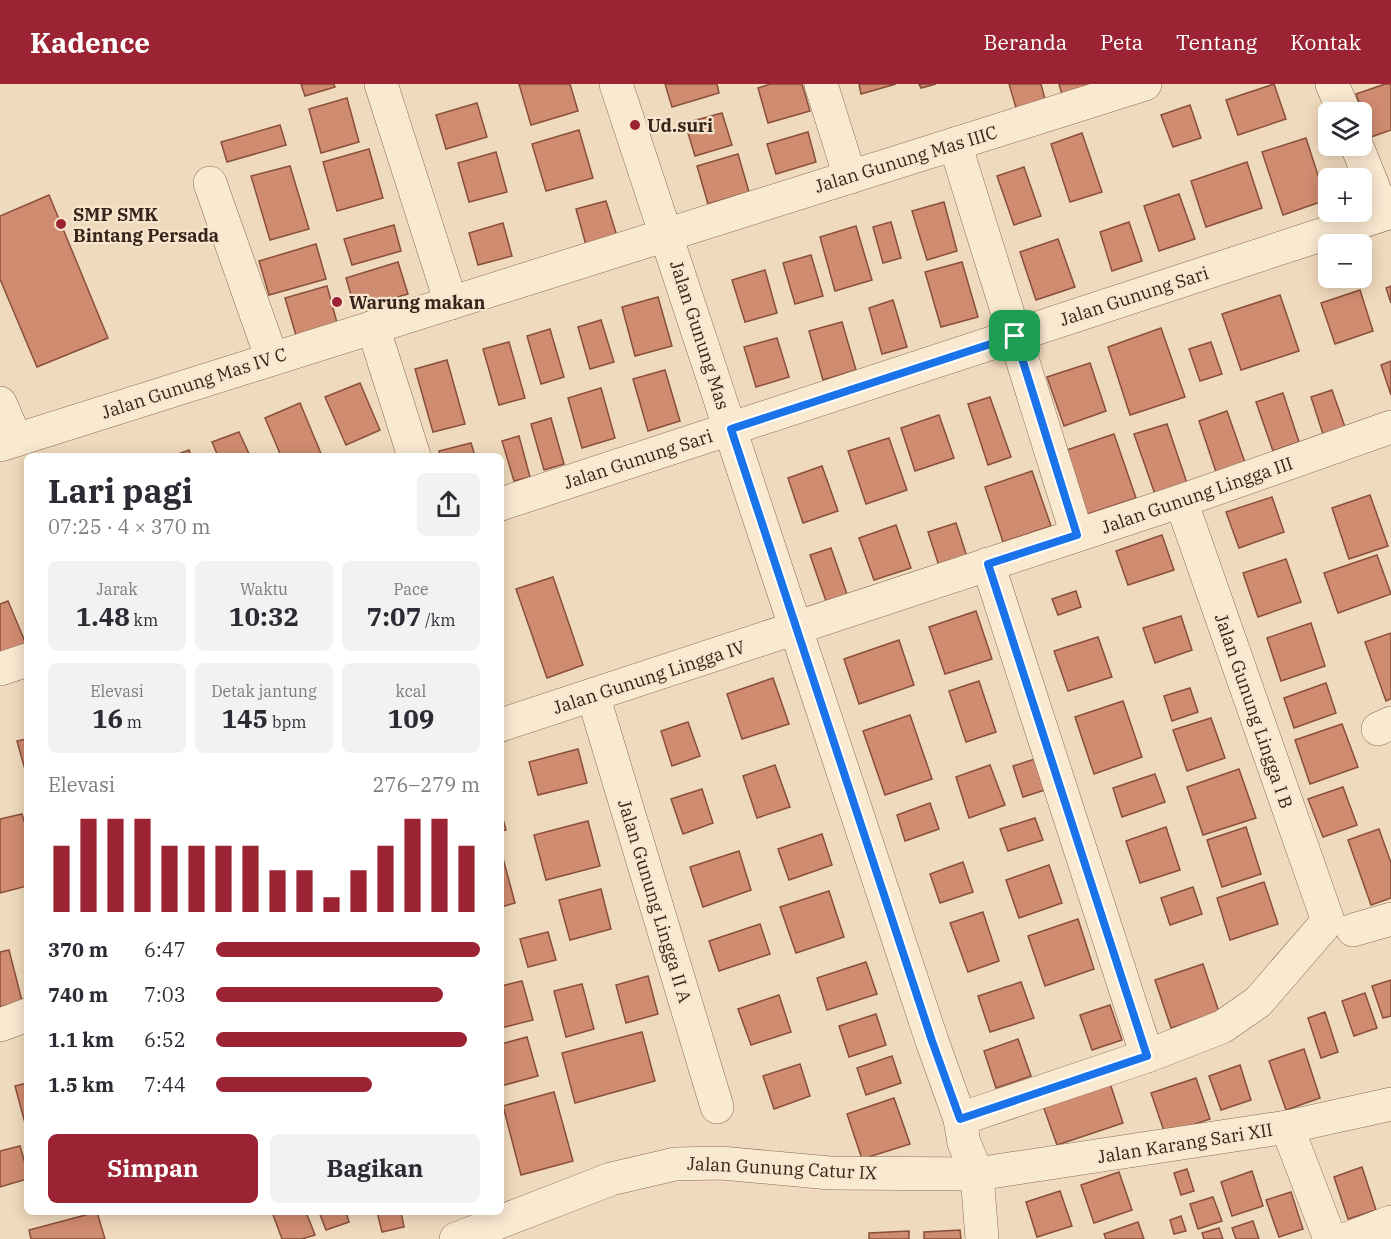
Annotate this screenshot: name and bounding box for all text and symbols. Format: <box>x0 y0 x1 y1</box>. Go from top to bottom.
text: Kadence <box>30 24 150 61</box>
text: Beranda <box>984 28 1067 56</box>
text: Peta <box>1100 28 1143 56</box>
text: Tentang <box>1176 28 1257 56</box>
text: Kontak <box>1290 28 1361 56</box>
map controls <box>1318 102 1372 288</box>
button: layers <box>1318 102 1372 156</box>
place label: Ud.suri <box>647 114 713 137</box>
marker: Ud.suri <box>628 118 642 132</box>
street label: Jalan Gunung Mas IIIC <box>812 120 1000 198</box>
button: + <box>1318 168 1372 222</box>
place label: SMP SMK Bintang Persada <box>73 203 219 247</box>
marker: SMP SMK Bintang Persada <box>54 217 68 231</box>
button: − <box>1318 234 1372 288</box>
street label: Jalan Gunung Mas <box>665 258 735 412</box>
street label: Jalan Gunung Sari <box>1057 261 1212 331</box>
place label: Warung makan <box>349 291 485 314</box>
marker: Warung makan <box>330 295 344 309</box>
pin <box>989 310 1040 361</box>
icon: arrive <box>998 319 1031 352</box>
street label: Jalan Gunung Mas IV C <box>98 342 290 424</box>
street label: Jalan Gunung Sari <box>561 424 716 494</box>
street label: Jalan Gunung Lingga III <box>1098 451 1296 539</box>
text: Lari pagi <box>48 469 193 512</box>
button: share <box>417 473 480 536</box>
text: 07:25 · 4 × 370 m <box>48 513 211 540</box>
text: Jarak <box>96 579 138 599</box>
text: Waktu <box>240 579 288 599</box>
text: Pace <box>393 579 429 599</box>
text: 1.48 <box>76 599 130 633</box>
text: 10:32 <box>229 599 299 633</box>
text: 7:07 <box>367 599 421 633</box>
text: km <box>130 610 158 630</box>
text: /km <box>421 610 455 630</box>
street label: Jalan Gunung Lingga I B <box>1210 610 1298 812</box>
street label: Jalan Gunung Lingga IV <box>550 635 748 719</box>
text: Elevasi <box>90 681 144 701</box>
text: Detak jantung <box>211 681 317 701</box>
text: kcal <box>396 681 426 701</box>
text: 16 <box>92 701 123 735</box>
text: 145 <box>221 701 268 735</box>
text: 109 <box>388 701 434 735</box>
text: m <box>123 712 142 732</box>
text: bpm <box>268 712 307 732</box>
text: Elevasi <box>48 771 115 798</box>
text: 276–279 m <box>373 771 480 798</box>
street label: Jalan Gunung Lingga II A <box>613 797 697 1006</box>
text: 370 m <box>48 936 108 963</box>
text: 6:47 <box>144 936 186 963</box>
text: 740 m <box>48 981 108 1008</box>
text: 7:03 <box>144 981 186 1008</box>
text: 1.1 km <box>48 1026 114 1053</box>
text: 6:52 <box>144 1026 186 1053</box>
text: 1.5 km <box>48 1071 114 1098</box>
text: 7:44 <box>144 1071 186 1098</box>
street label: Jalan Karang Sari XII <box>1096 1118 1274 1168</box>
button: Simpan <box>48 1134 258 1203</box>
button: Bagikan <box>270 1134 480 1203</box>
street label: Jalan Gunung Catur IX <box>686 1152 878 1184</box>

